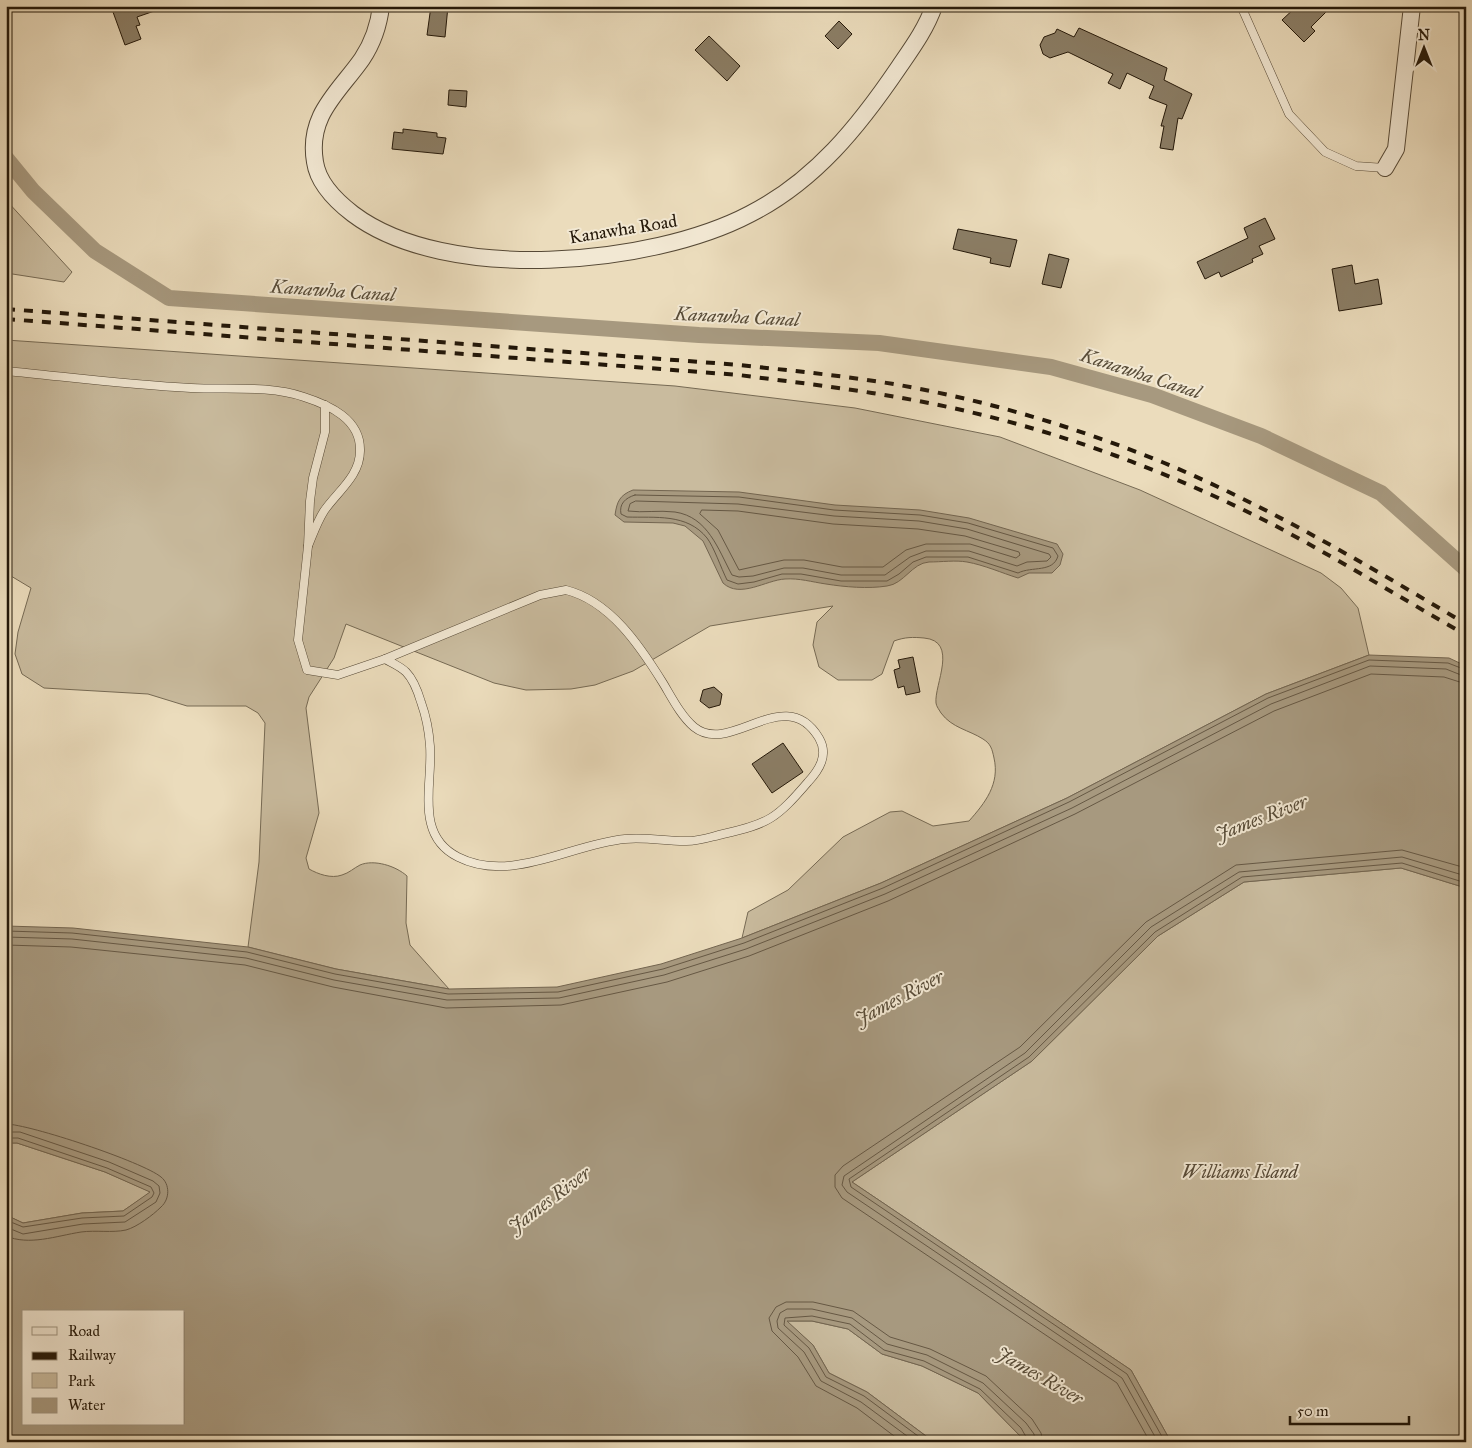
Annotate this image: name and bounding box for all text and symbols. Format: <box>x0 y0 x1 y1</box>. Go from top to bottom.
north arrow <box>1400 22 1450 72</box>
text: N <box>1418 27 1430 44</box>
street label: Kanawha Road <box>567 210 679 248</box>
water label: Kanawha Canal <box>269 275 398 306</box>
water label: Kanawha Canal <box>673 302 802 331</box>
water label: Kanawha Canal <box>1077 343 1206 404</box>
water label: James River <box>1211 789 1311 846</box>
water label: James River <box>850 964 948 1031</box>
water label: James River <box>503 1161 596 1238</box>
park label: Williams Island <box>1182 1161 1300 1183</box>
legend <box>22 1310 185 1426</box>
text: Road <box>68 1322 100 1340</box>
water label: James River <box>991 1341 1088 1410</box>
text: Railway <box>68 1346 117 1364</box>
text: Park <box>68 1372 95 1390</box>
scale bar <box>1290 1393 1408 1425</box>
text: Water <box>68 1396 105 1414</box>
text: 50 m <box>1297 1402 1329 1420</box>

